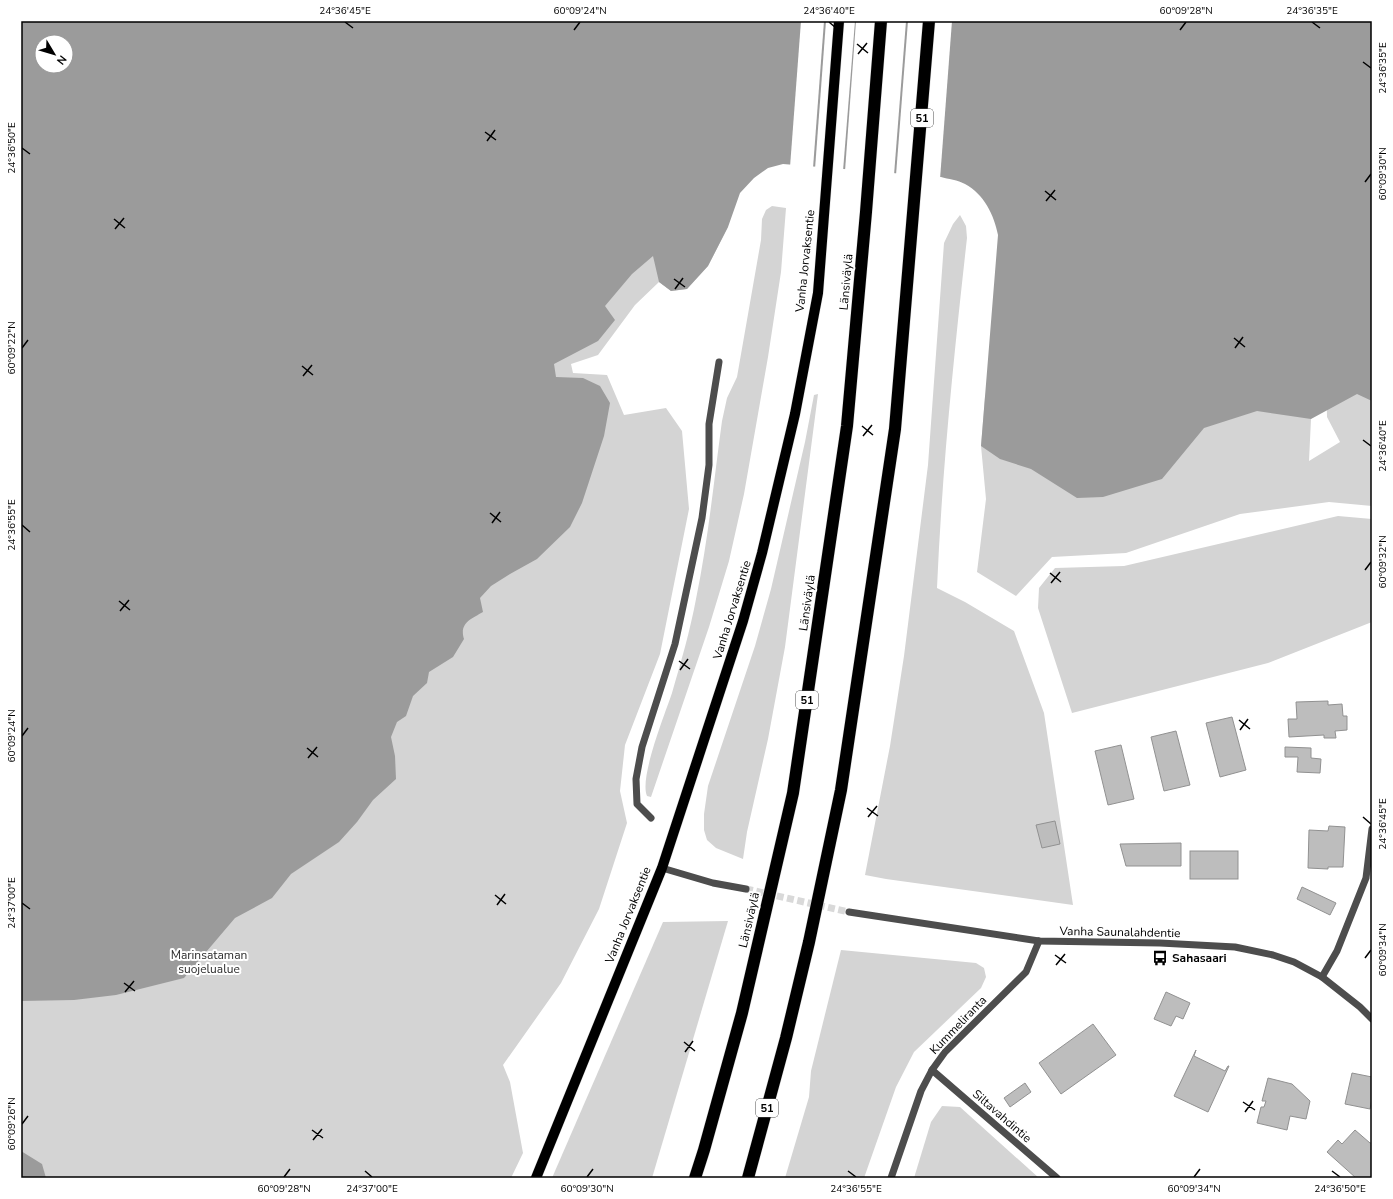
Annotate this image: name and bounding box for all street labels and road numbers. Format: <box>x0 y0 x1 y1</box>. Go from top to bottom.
road number: 51 <box>911 109 933 127</box>
street label: Vanha Jorvaksentie <box>792 209 818 314</box>
street label: Länsiväylä <box>836 253 856 311</box>
street label: Vanha Jorvaksentie <box>709 558 755 662</box>
street label: Länsiväylä <box>795 574 819 632</box>
road number: 51 <box>796 691 818 709</box>
street label: Vanha Jorvaksentie <box>601 864 655 967</box>
street label: Länsiväylä <box>735 891 763 949</box>
street label: Vanha Saunalahdentie <box>1058 923 1181 941</box>
street label: Kummeliranta <box>926 992 990 1058</box>
street label: Siltavahdintie <box>969 1086 1035 1146</box>
road number: 51 <box>756 1099 778 1117</box>

